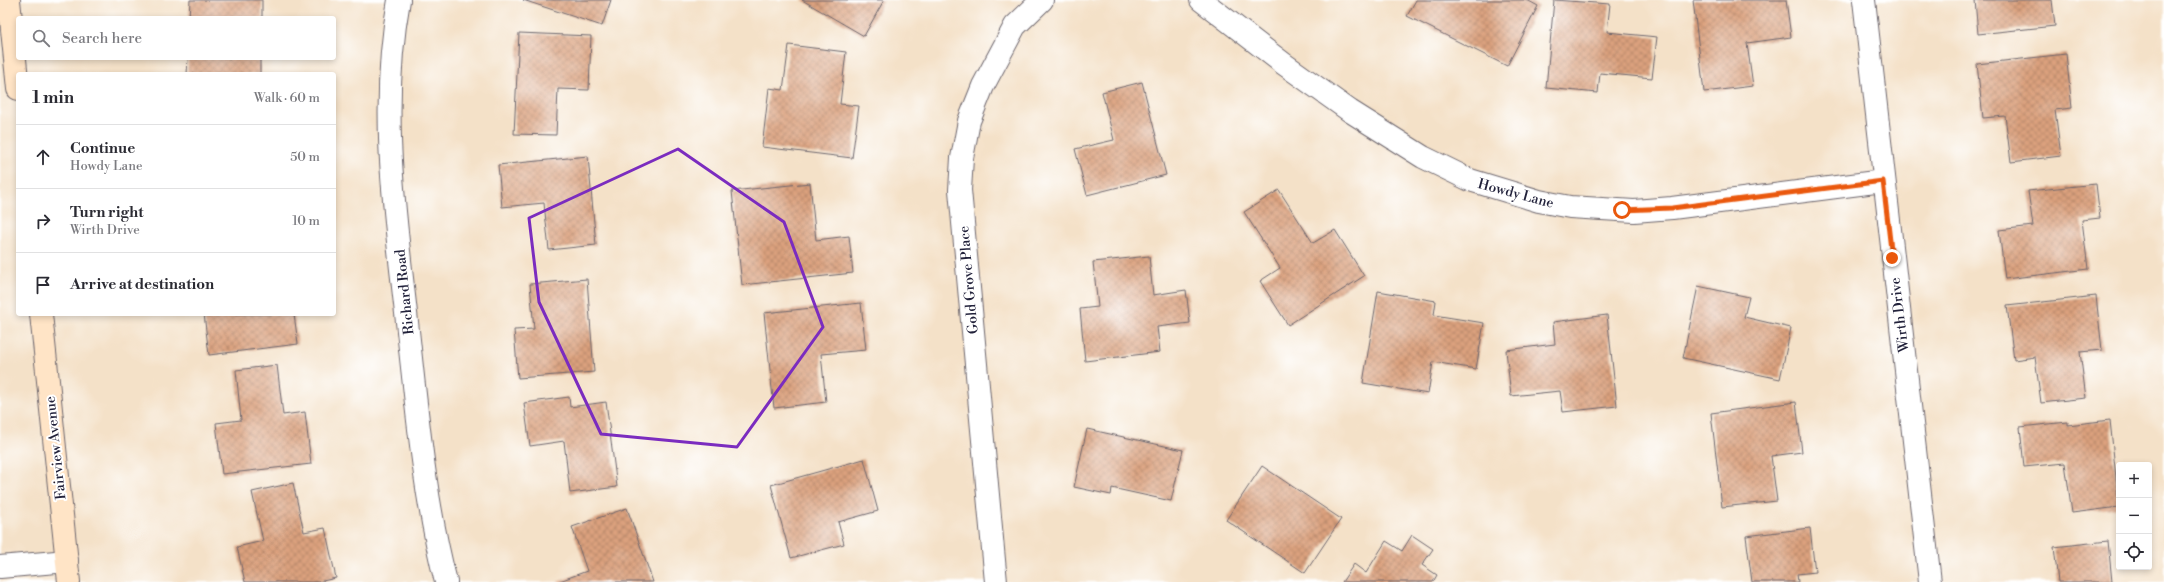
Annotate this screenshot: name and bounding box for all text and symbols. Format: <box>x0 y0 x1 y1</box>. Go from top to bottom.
search box <box>16 16 336 60</box>
icon: search <box>30 27 52 49</box>
text: Search here <box>62 29 142 48</box>
text: 1 min <box>32 87 74 109</box>
text: Walk · 60 m <box>254 90 320 106</box>
text: Continue <box>70 139 135 158</box>
icon: ahead <box>32 146 54 168</box>
text: 50 m <box>290 149 320 165</box>
text: Howdy Lane <box>70 158 142 174</box>
street label: Howdy Lane <box>1476 175 1556 213</box>
route start <box>1613 201 1631 219</box>
text: Turn right <box>70 203 144 222</box>
icon: right <box>32 210 54 232</box>
text: 10 m <box>292 213 320 229</box>
text: Wirth Drive <box>70 222 140 238</box>
street label: Gold Grove Place <box>955 225 983 335</box>
street label: Richard Road <box>392 248 418 336</box>
route end <box>1883 249 1901 267</box>
icon: arrive <box>32 274 54 296</box>
text: Arrive at destination <box>70 275 214 294</box>
street label: Wirth Drive <box>1886 276 1914 354</box>
street label: Fairview Avenue <box>42 395 70 501</box>
map controls <box>2116 462 2152 570</box>
button: + <box>2116 462 2152 498</box>
button: − <box>2116 498 2152 534</box>
button: locate <box>2116 534 2152 570</box>

